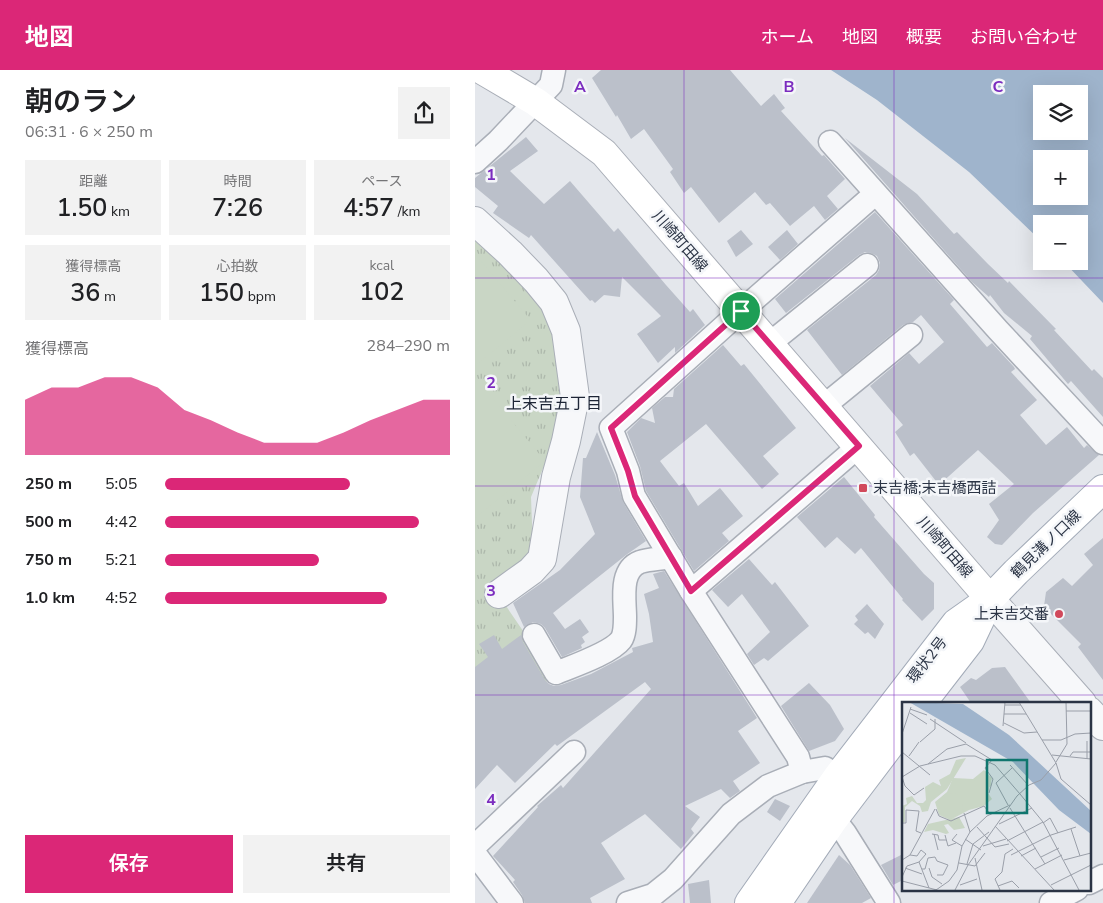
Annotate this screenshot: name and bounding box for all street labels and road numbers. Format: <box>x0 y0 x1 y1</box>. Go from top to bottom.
street label: 川崎町田線 <box>648 206 712 276</box>
street label: 鶴見溝ノ口線 <box>1007 506 1085 582</box>
street label: 川崎町田線 <box>913 512 977 582</box>
street label: 環状2号 <box>902 633 952 687</box>

